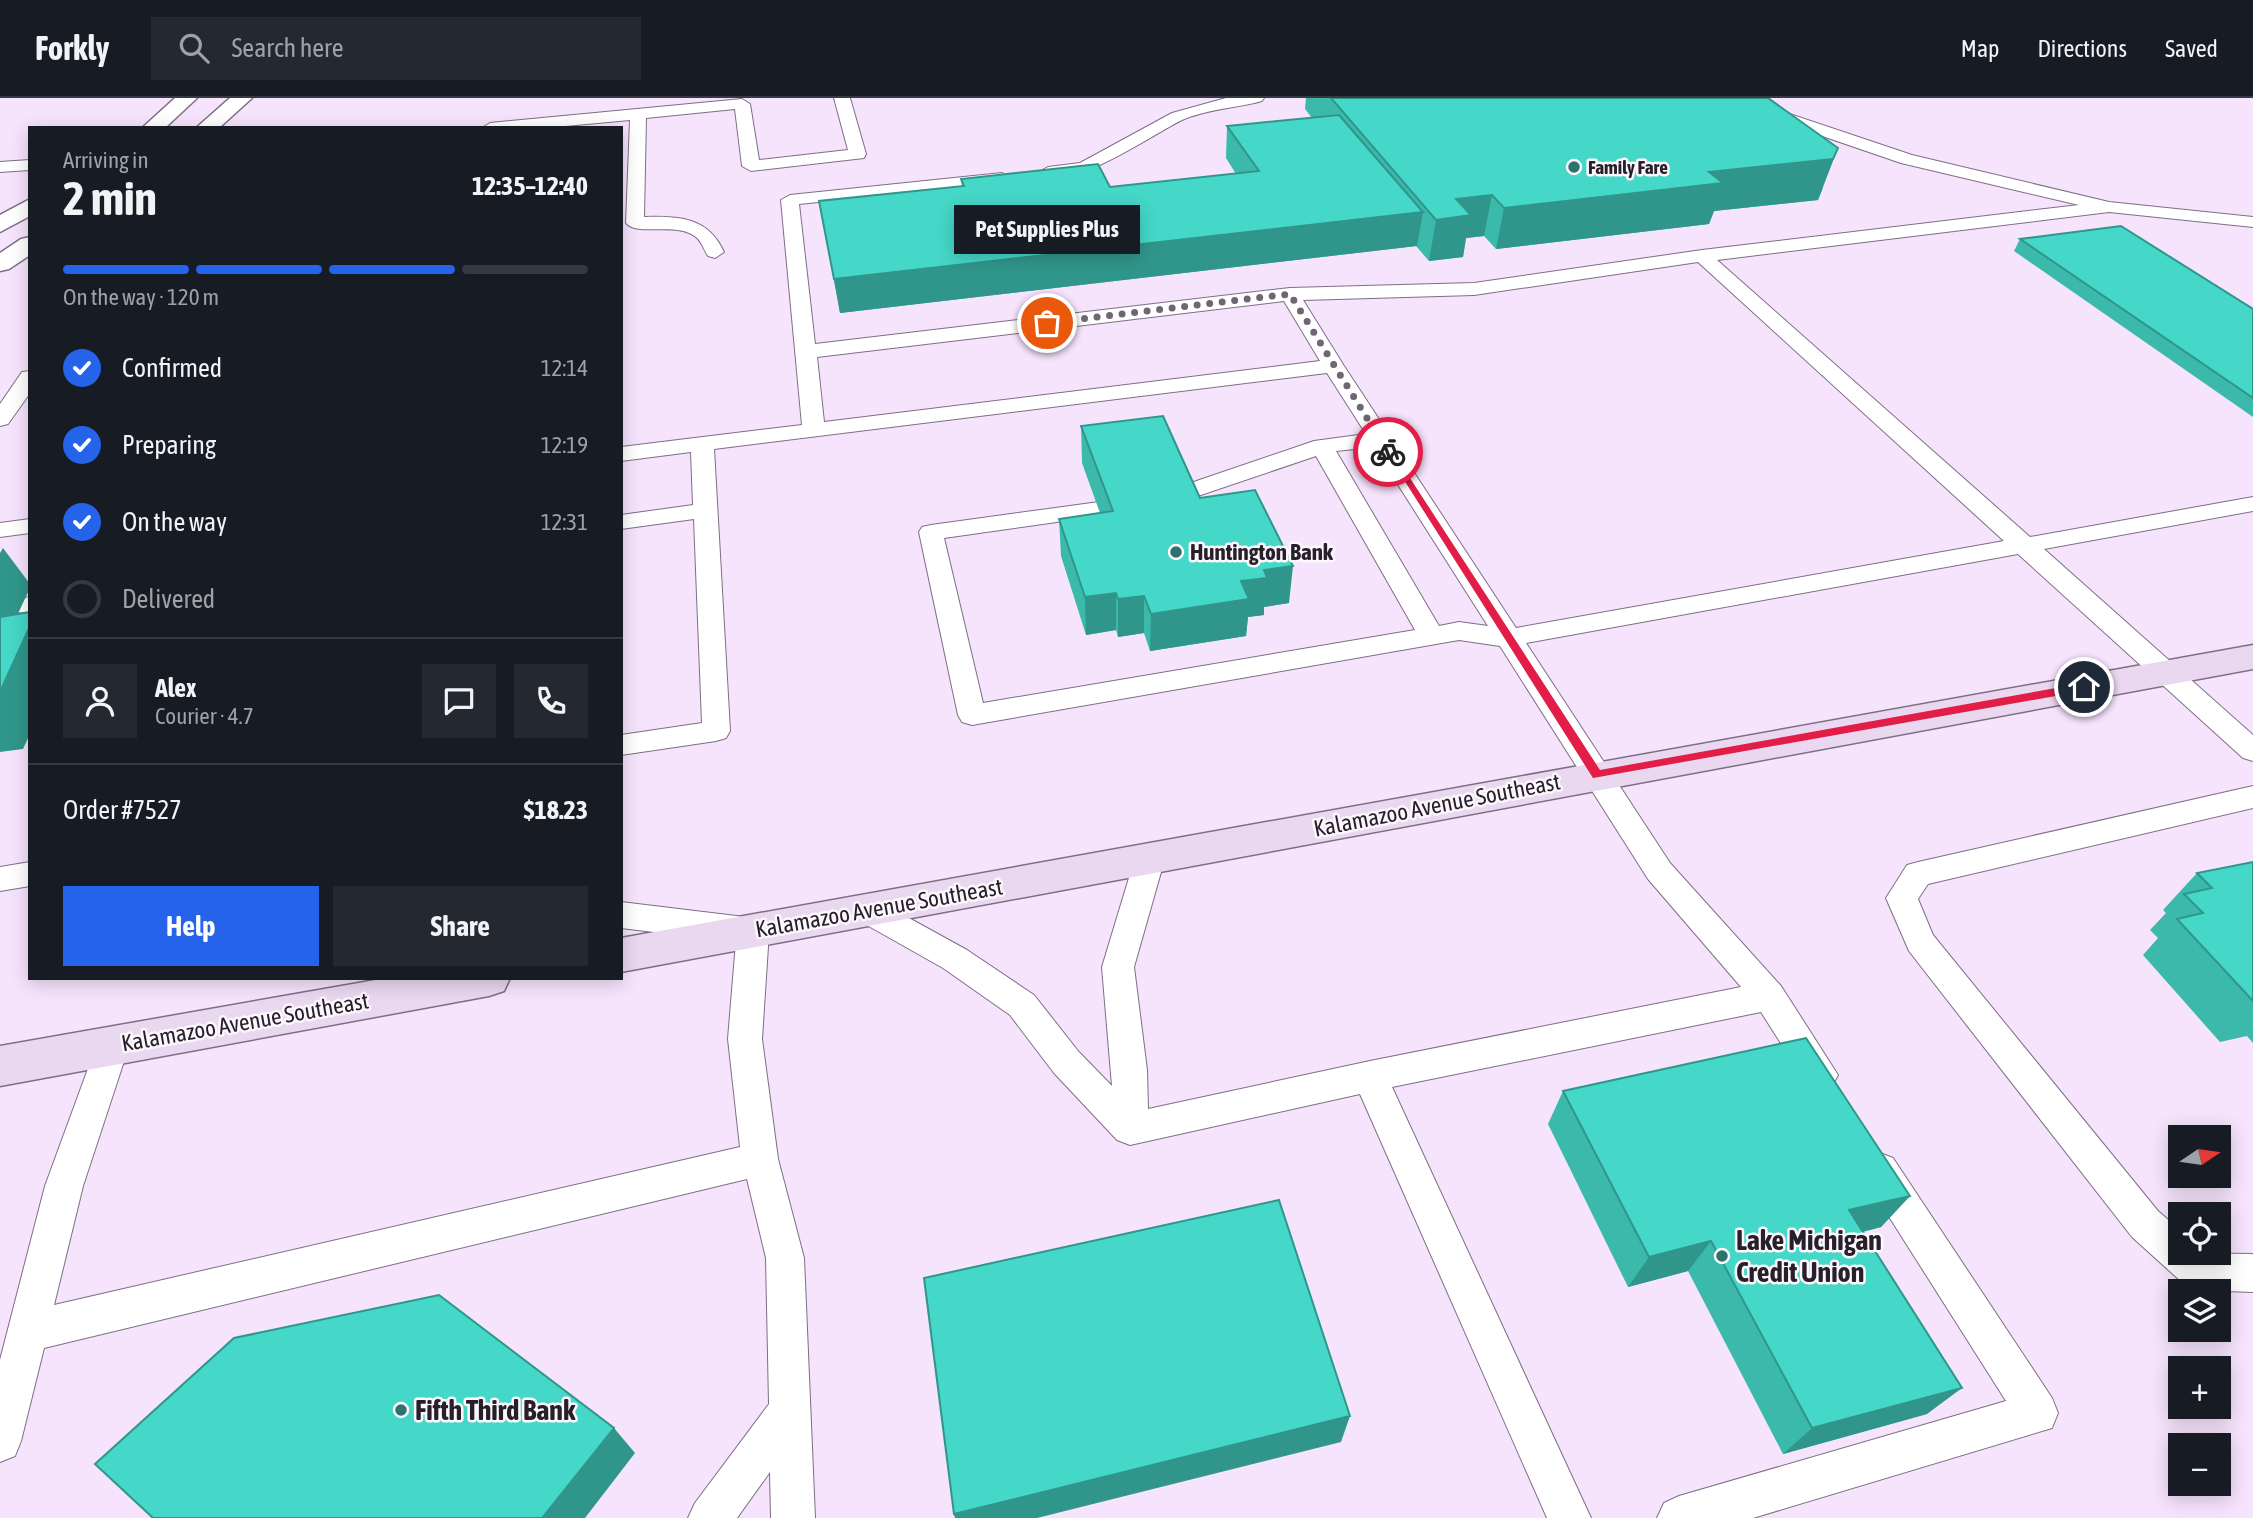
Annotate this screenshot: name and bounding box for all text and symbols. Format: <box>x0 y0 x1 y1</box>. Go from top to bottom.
search box <box>151 17 641 80</box>
text: Forkly <box>35 29 109 67</box>
icon: search <box>175 29 213 67</box>
text: Search here <box>231 33 344 63</box>
text: Map <box>1961 35 1999 62</box>
text: Directions <box>2037 35 2127 62</box>
text: Saved <box>2165 35 2218 62</box>
text: Arriving in <box>63 147 149 173</box>
place label: Family Fare <box>1588 156 1668 178</box>
marker: Family Fare <box>1566 159 1582 175</box>
text: 12:35–12:40 <box>472 171 588 201</box>
text: 2 min <box>63 172 157 225</box>
callout: Pet Supplies Plus <box>954 204 1140 253</box>
text: Pet Supplies Plus <box>975 216 1119 242</box>
text: On the way · 120 m <box>63 284 219 310</box>
pin <box>1017 293 1077 353</box>
icon: bag <box>1028 304 1066 342</box>
icon: check <box>63 349 101 387</box>
text: Confirmed <box>122 353 222 383</box>
text: 12:14 <box>541 355 588 381</box>
courier <box>1353 417 1423 487</box>
icon: check <box>63 426 101 464</box>
text: Preparing <box>122 430 216 460</box>
text: 12:19 <box>541 432 588 458</box>
icon: bike <box>1369 433 1407 471</box>
icon: check <box>63 503 101 541</box>
text: On the way <box>122 507 227 537</box>
text: 12:31 <box>541 509 588 535</box>
place label: Huntington Bank <box>1190 539 1334 565</box>
marker: Huntington Bank <box>1168 544 1184 560</box>
text: Delivered <box>122 584 215 614</box>
pin <box>2054 657 2114 717</box>
button: person <box>63 664 137 738</box>
button: chat <box>422 664 496 738</box>
button: phone <box>514 664 588 738</box>
icon: home <box>2065 668 2103 706</box>
text: Alex <box>155 673 196 703</box>
text: Courier · 4.7 <box>155 703 254 729</box>
street label: Kalamazoo Avenue Southeast <box>1312 768 1562 842</box>
text: Order #7527 <box>63 795 182 825</box>
text: $18.23 <box>524 795 588 825</box>
street label: Kalamazoo Avenue Southeast <box>753 873 1005 943</box>
button: Help <box>63 886 319 966</box>
button: Share <box>333 886 588 966</box>
street label: Kalamazoo Avenue Southeast <box>119 987 371 1057</box>
north arrow <box>2168 1125 2231 1188</box>
map controls <box>2168 1125 2231 1496</box>
button: locate <box>2168 1202 2231 1265</box>
place label: Lake Michigan Credit Union <box>1736 1224 1882 1288</box>
marker: Lake Michigan Credit Union <box>1714 1248 1730 1264</box>
button: layers <box>2168 1279 2231 1342</box>
button: + <box>2168 1356 2231 1419</box>
place label: Fifth Third Bank <box>415 1394 576 1426</box>
marker: Fifth Third Bank <box>393 1402 409 1418</box>
button: − <box>2168 1433 2231 1496</box>

